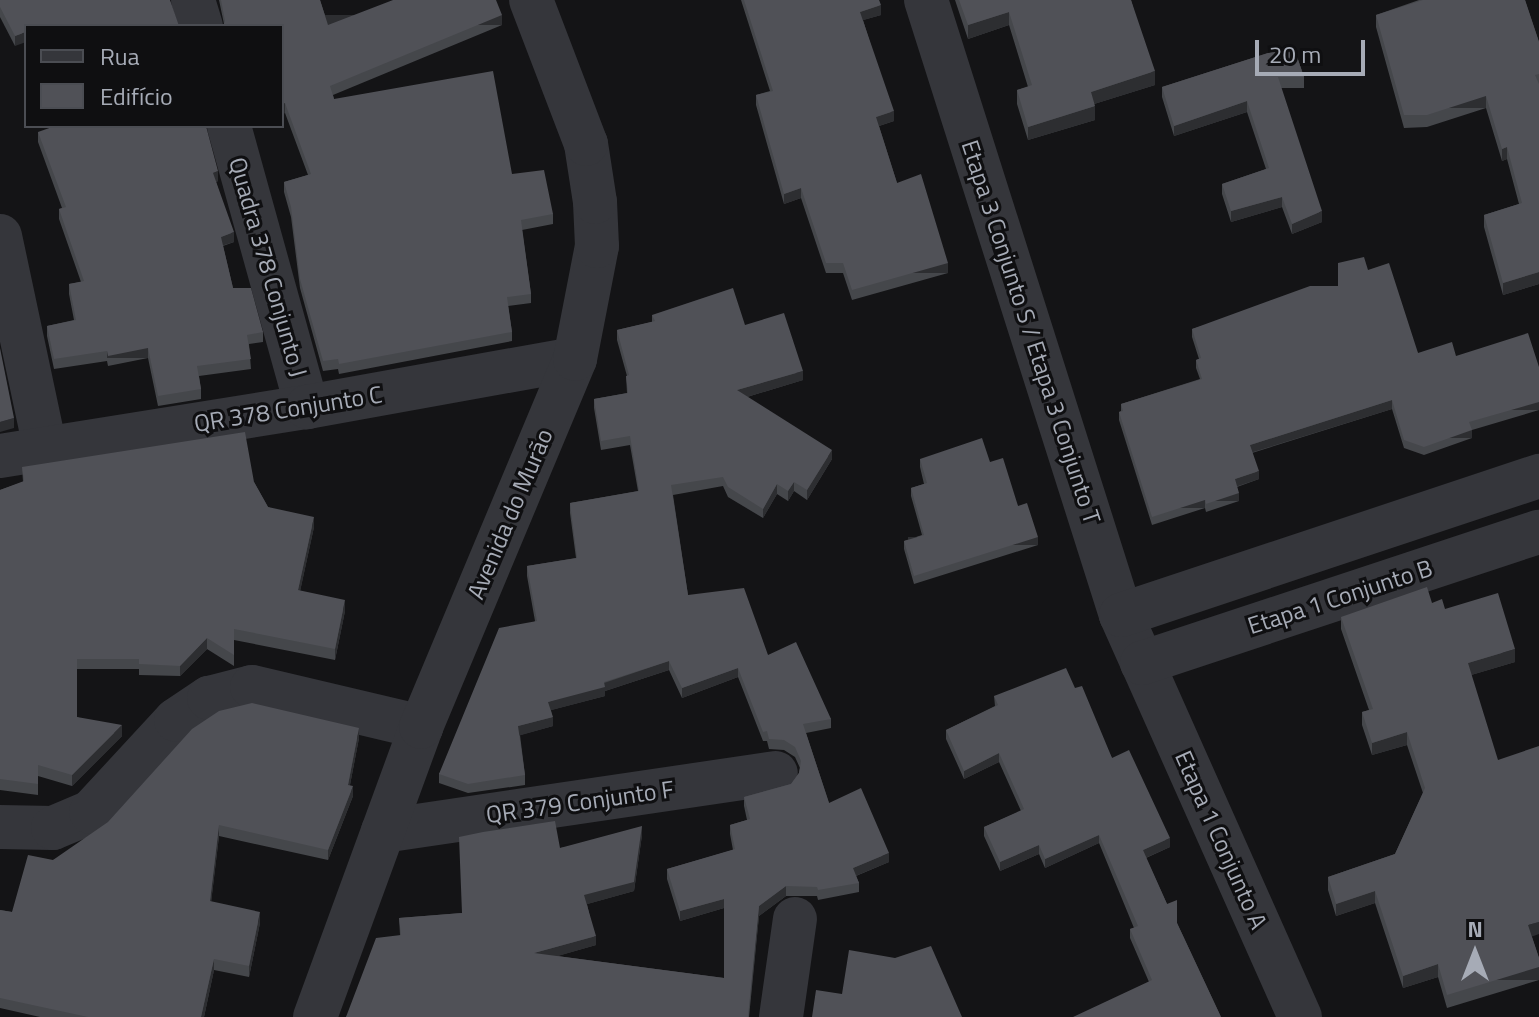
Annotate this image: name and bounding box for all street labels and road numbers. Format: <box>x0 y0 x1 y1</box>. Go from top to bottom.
street label: Etapa 3 Conjunto S / Etapa 3 Conjunto T <box>955 137 1107 527</box>
street label: Quadra 378 Conjunto J <box>223 154 313 380</box>
street label: QR 378 Conjunto C <box>192 380 384 438</box>
street label: Avenida do Murão <box>461 425 559 603</box>
street label: Etapa 1 Conjunto B <box>1244 554 1436 640</box>
street label: Etapa 1 Conjunto A <box>1169 746 1273 934</box>
street label: QR 379 Conjunto F <box>484 775 676 829</box>

